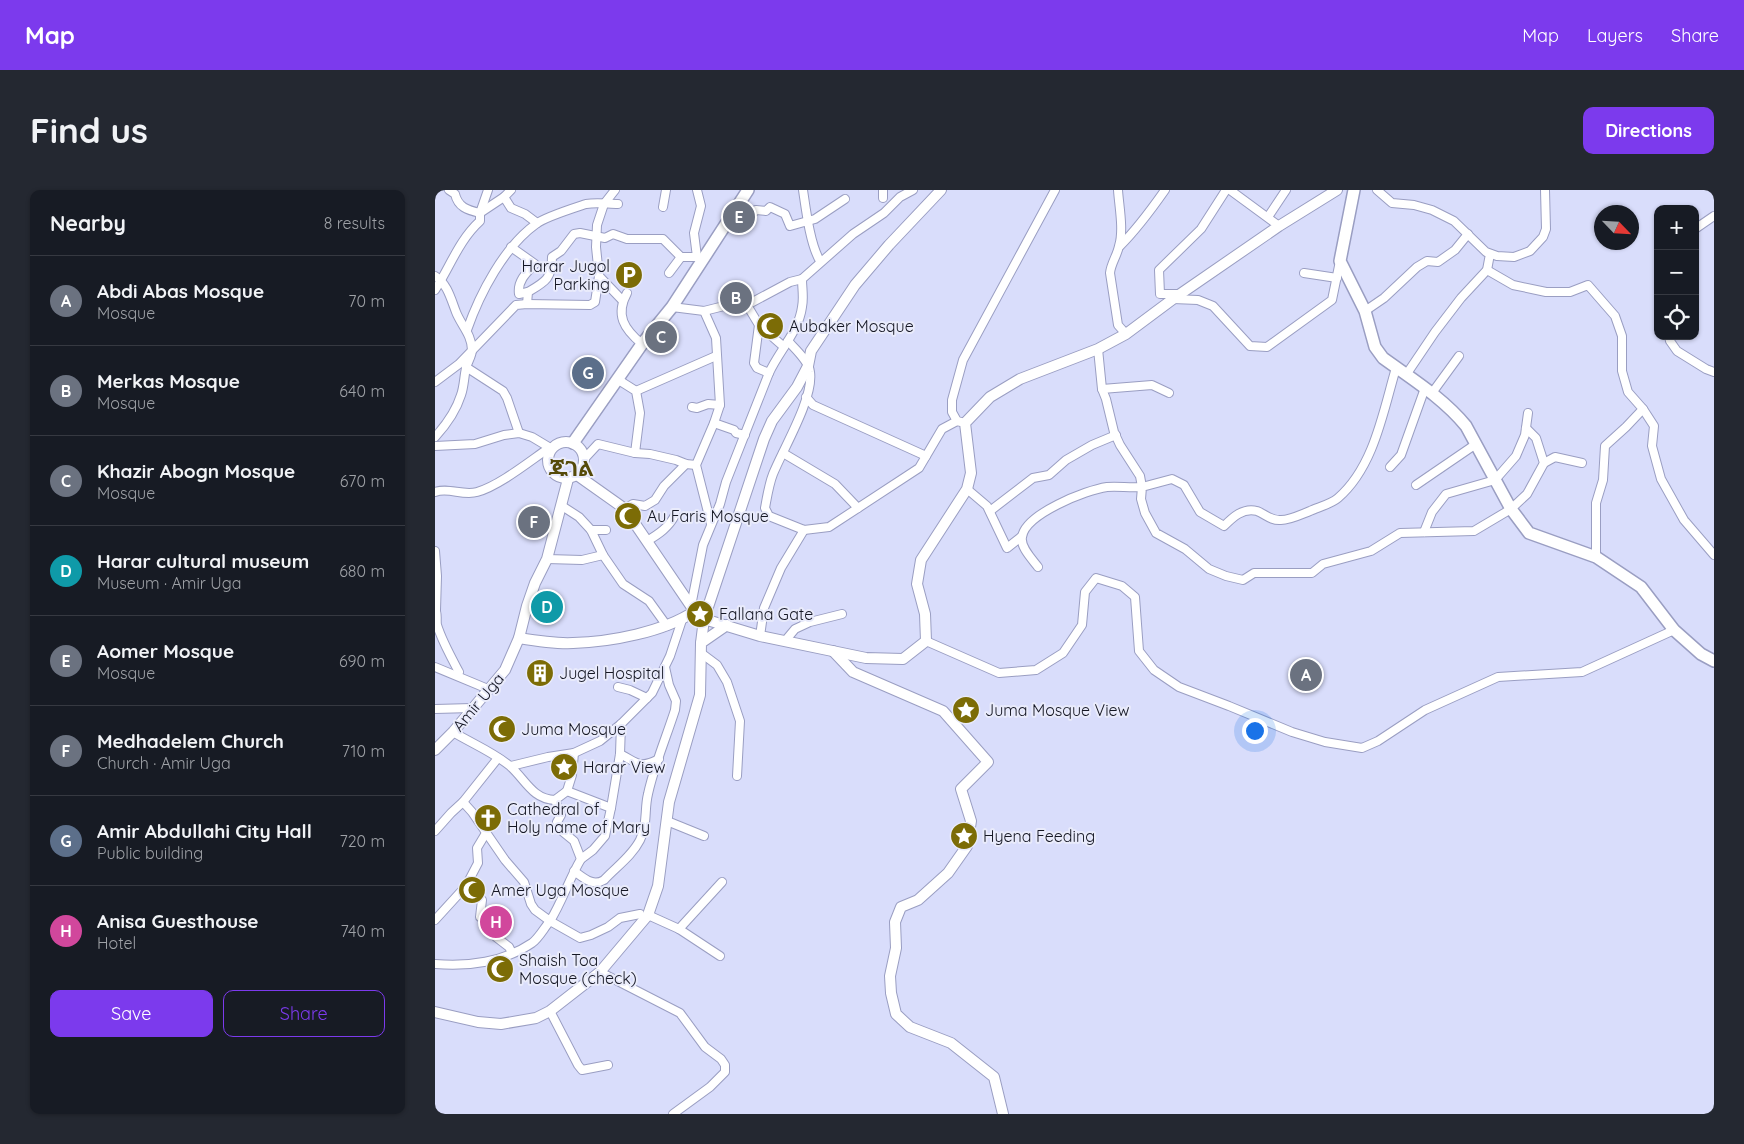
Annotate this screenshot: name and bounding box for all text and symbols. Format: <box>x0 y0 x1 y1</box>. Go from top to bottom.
text: Map <box>25 20 75 50</box>
text: Map <box>1522 24 1559 47</box>
text: Layers <box>1587 24 1643 47</box>
text: Share <box>1671 24 1719 47</box>
button: Directions <box>1583 107 1714 154</box>
text: Find us <box>30 108 148 152</box>
pin: E <box>723 198 755 236</box>
north arrow <box>1594 205 1639 250</box>
map controls <box>1654 205 1699 340</box>
button: + <box>1654 205 1699 250</box>
text: Nearby <box>50 210 126 236</box>
text: 8 results <box>324 213 385 233</box>
button: − <box>1654 250 1699 295</box>
place label: Harar Jugol Parking <box>521 256 610 294</box>
parking icon: Harar Jugol Parking <box>614 260 644 290</box>
text: Abdi Abas Mosque <box>97 279 264 303</box>
pin: B <box>720 279 752 317</box>
text: A <box>61 291 71 311</box>
text: 70 m <box>348 291 385 311</box>
button: locate <box>1654 295 1699 340</box>
text: Mosque <box>97 303 155 323</box>
mosque icon: Aubaker Mosque <box>755 311 785 341</box>
place label: Aubaker Mosque <box>789 316 914 336</box>
pin: C <box>645 318 677 356</box>
pin: G <box>572 354 604 392</box>
text: Merkas Mosque <box>97 369 240 393</box>
text: B <box>61 381 71 401</box>
text: 640 m <box>339 381 385 401</box>
text: Mosque <box>97 393 155 413</box>
district label: ጁገል <box>548 455 594 481</box>
text: Khazir Abogn Mosque <box>97 459 295 483</box>
text: C <box>61 471 71 491</box>
text: 670 m <box>340 471 385 491</box>
text: Mosque <box>97 483 155 503</box>
mosque icon: Au Faris Mosque <box>613 501 643 531</box>
pin: F <box>518 503 550 541</box>
place label: Au Faris Mosque <box>647 506 769 526</box>
text: Harar cultural museum <box>97 549 309 573</box>
text: D <box>60 561 72 581</box>
text: 680 m <box>339 561 385 581</box>
text: Museum · Amir Uga <box>97 573 241 593</box>
pin: D <box>531 588 563 626</box>
place icon: Fallana Gate <box>685 599 715 629</box>
place label: Fallana Gate <box>719 604 813 624</box>
text: Aomer Mosque <box>97 639 234 663</box>
text: E <box>61 651 71 671</box>
text: 690 m <box>339 651 385 671</box>
pin: A <box>1290 656 1322 694</box>
building icon: Jugel Hospital <box>525 658 555 688</box>
text: Mosque <box>97 663 155 683</box>
place label: Jugel Hospital <box>559 663 664 683</box>
street label: Amir Uga <box>448 669 508 735</box>
place icon: Juma Mosque View <box>951 695 981 725</box>
place label: Juma Mosque View <box>985 700 1130 720</box>
mosque icon: Juma Mosque <box>487 714 517 744</box>
your location <box>1242 718 1268 744</box>
place label: Juma Mosque <box>521 719 626 739</box>
text: Medhadelem Church <box>97 729 284 753</box>
text: F <box>62 741 71 761</box>
text: 710 m <box>342 741 385 761</box>
place icon: Harar View <box>549 752 579 782</box>
text: Church · Amir Uga <box>97 753 231 773</box>
place label: Harar View <box>583 757 666 777</box>
place label: Cathedral of Holy name of Mary <box>507 799 650 837</box>
church icon: Cathedral of Holy name of Mary <box>473 803 503 833</box>
text: Amir Abdullahi City Hall <box>97 819 312 843</box>
place icon: Hyena Feeding <box>949 821 979 851</box>
place label: Hyena Feeding <box>983 826 1095 846</box>
text: G <box>60 831 72 851</box>
text: 720 m <box>339 831 385 851</box>
text: Public building <box>97 843 203 863</box>
mosque icon: Amer Uga Mosque <box>457 875 487 905</box>
place label: Amer Uga Mosque <box>491 880 629 900</box>
pin: H <box>480 903 512 941</box>
text: Anisa Guesthouse <box>97 909 259 933</box>
text: H <box>60 921 72 941</box>
text: 740 m <box>341 921 385 941</box>
text: Hotel <box>97 933 136 953</box>
place label: Shaish Toa Mosque (check) <box>519 950 637 988</box>
mosque icon: Shaish Toa Mosque (check) <box>485 954 515 984</box>
button: Save <box>50 990 213 1037</box>
button: Share <box>223 990 385 1037</box>

